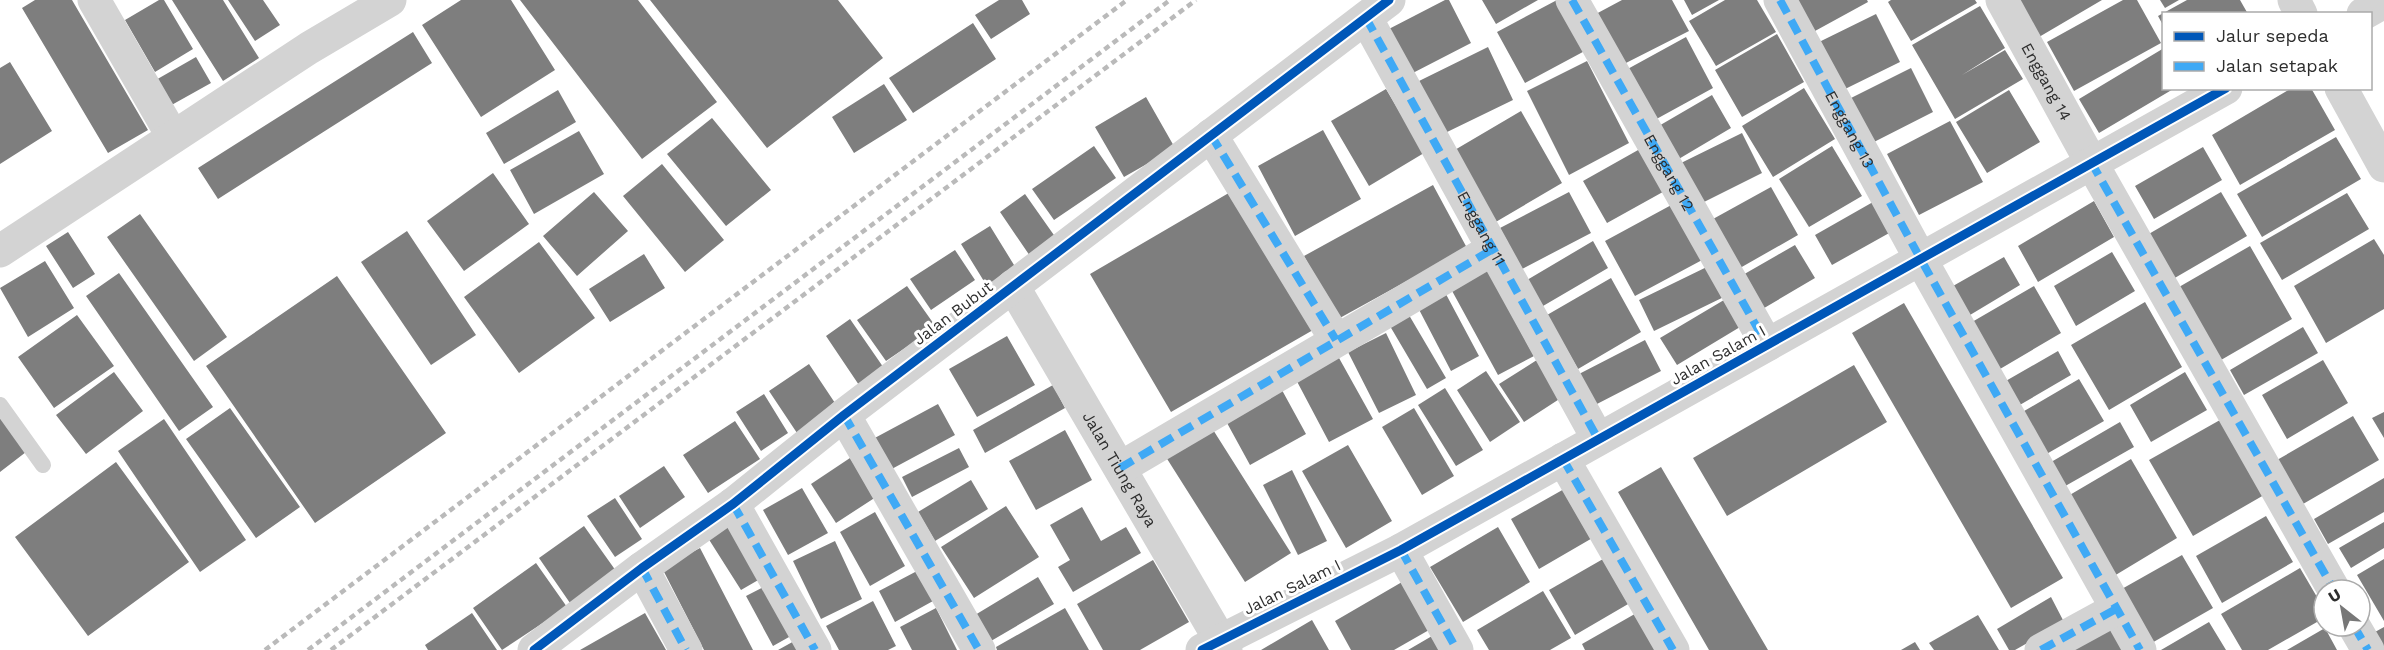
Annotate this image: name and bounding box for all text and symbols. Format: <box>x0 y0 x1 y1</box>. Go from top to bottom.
legend <box>2162 12 2372 90</box>
text: Jalur sepeda <box>2216 25 2329 46</box>
street label: Enggang 14 <box>2018 39 2076 124</box>
text: Jalan setapak <box>2216 55 2338 76</box>
street label: Enggang 13 <box>1821 87 1879 171</box>
street label: Enggang 12 <box>1640 131 1699 214</box>
street label: Enggang 11 <box>1454 188 1510 269</box>
street label: Jalan Bubut <box>910 277 997 349</box>
street label: Jalan Salam I <box>1667 321 1769 389</box>
street label: Jalan Tiung Raya <box>1079 408 1161 530</box>
street label: Jalan Salam I <box>1240 555 1344 619</box>
north arrow <box>2312 578 2372 638</box>
text: U <box>2325 584 2344 607</box>

